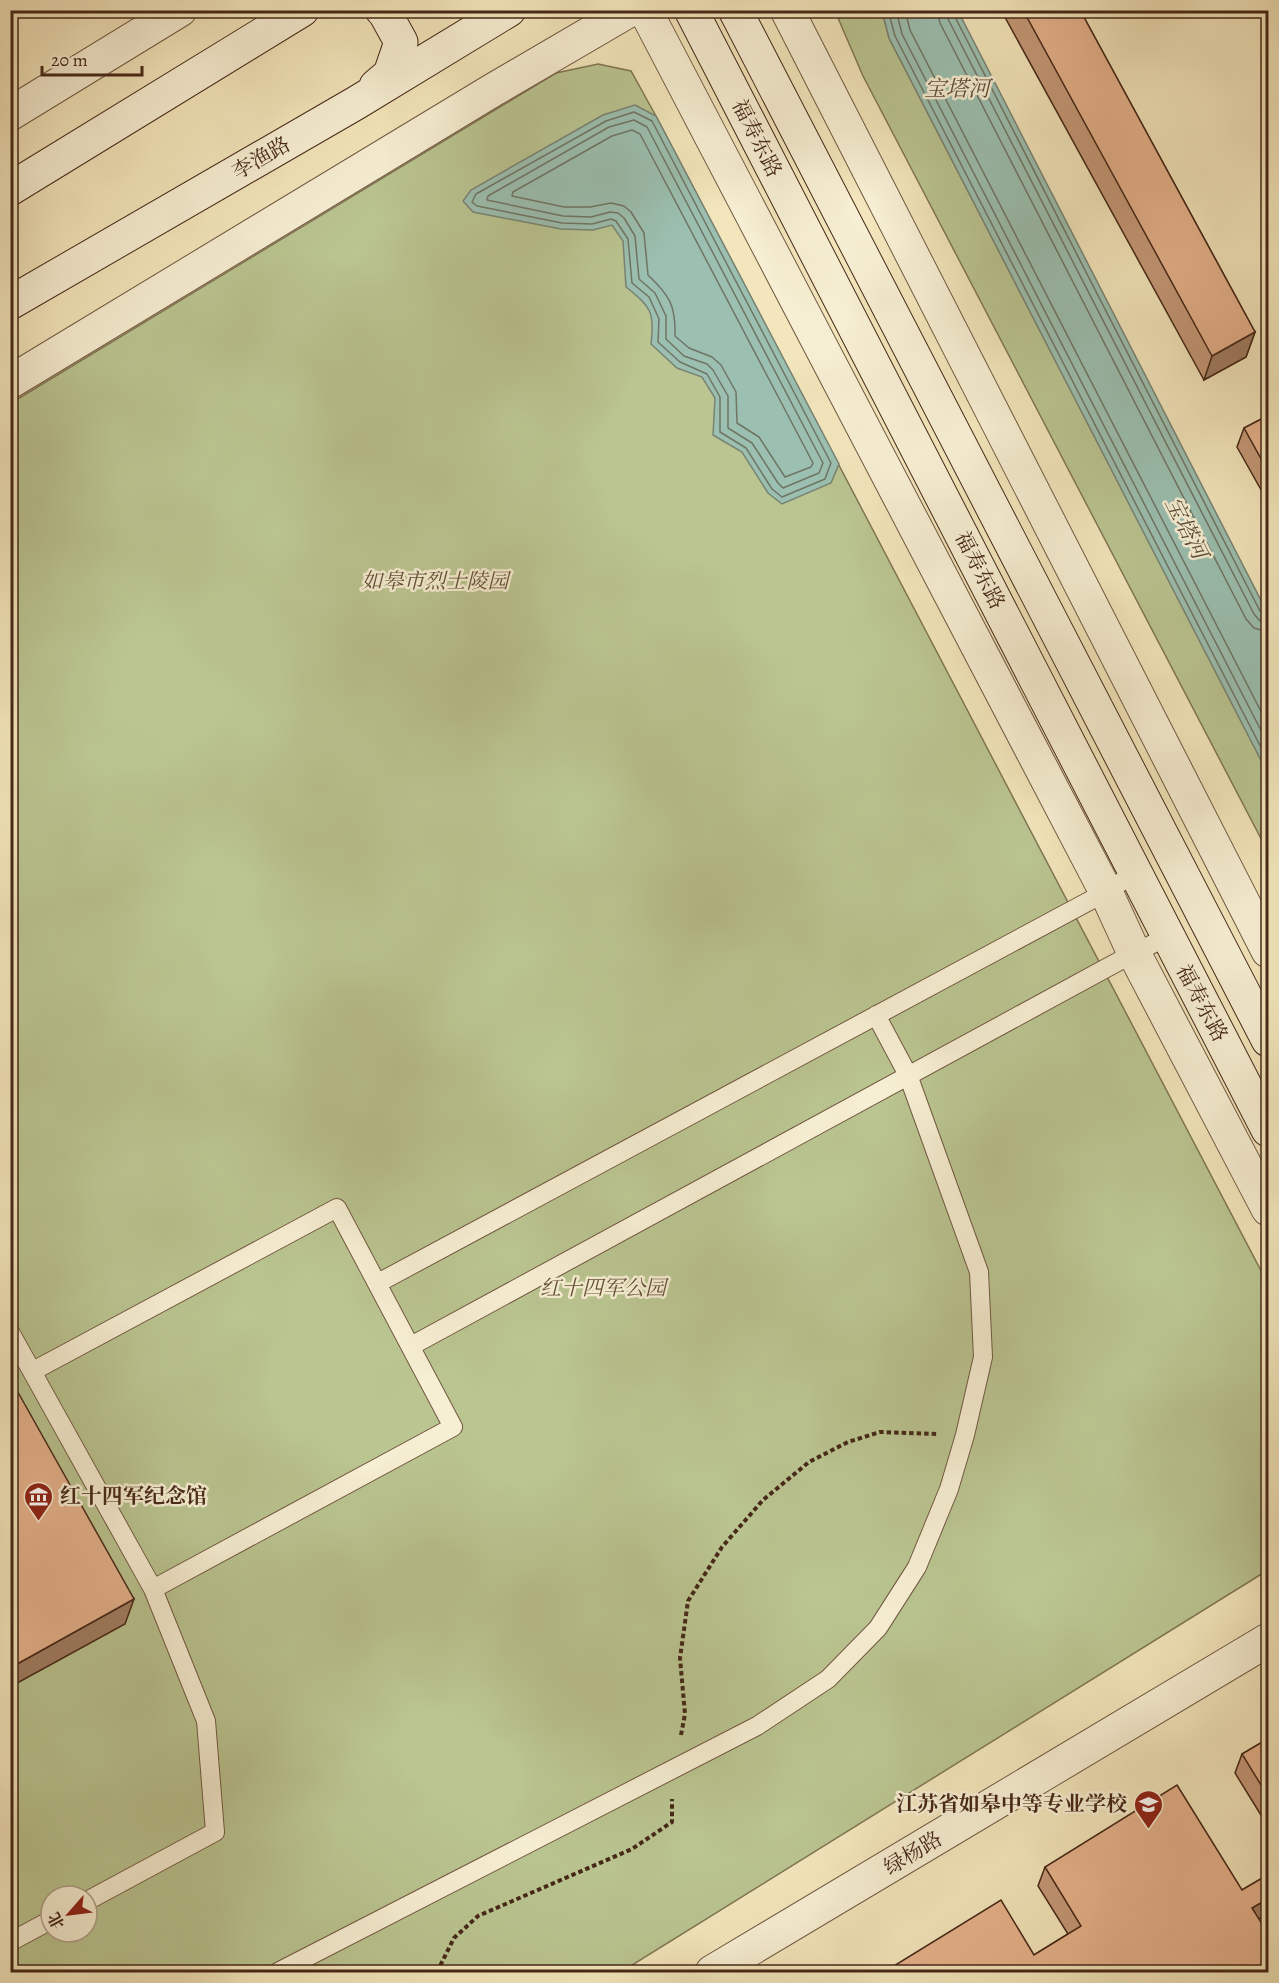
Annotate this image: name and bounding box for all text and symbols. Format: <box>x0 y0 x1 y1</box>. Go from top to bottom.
scale bar <box>42 39 142 77</box>
text: 20 m <box>51 48 88 72</box>
water label: 宝塔河 <box>924 74 994 104</box>
street label: 福寿东路 <box>725 94 789 182</box>
street label: 李渔路 <box>227 130 295 186</box>
water label: 宝塔河 <box>1158 492 1216 568</box>
street label: 福寿东路 <box>948 526 1012 614</box>
park label: 如皋市烈士陵园 <box>362 567 511 595</box>
street label: 福寿东路 <box>1170 959 1234 1047</box>
park label: 红十四军公园 <box>540 1274 669 1302</box>
museum icon: 红十四军纪念馆 <box>23 1480 55 1522</box>
place label: 红十四军纪念馆 <box>60 1482 207 1510</box>
school or university icon: 江苏省如皋中等专业学校 <box>1132 1788 1164 1830</box>
place label: 江苏省如皋中等专业学校 <box>896 1790 1127 1818</box>
street label: 绿杨路 <box>879 1825 947 1881</box>
north arrow <box>39 1884 99 1944</box>
text: 北 <box>43 1908 70 1933</box>

